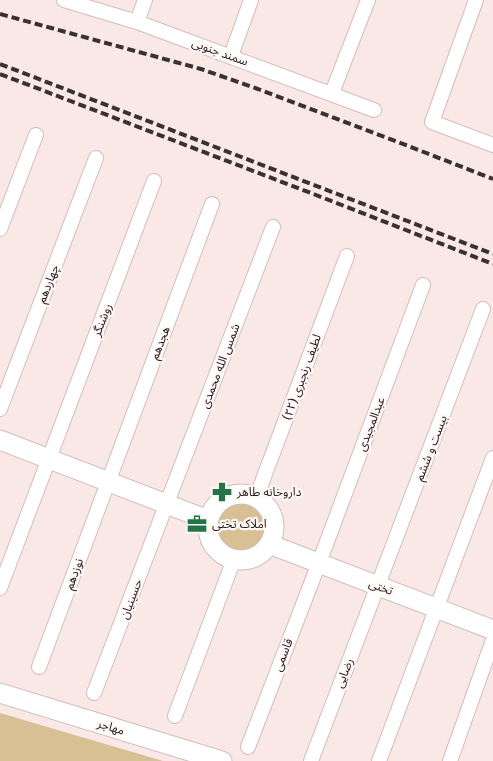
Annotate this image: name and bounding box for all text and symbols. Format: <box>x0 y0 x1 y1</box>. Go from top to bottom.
street label: سمند جنوبی <box>190 35 250 69</box>
street label: چهاردهم <box>34 263 64 306</box>
street label: روشنگر <box>89 302 115 339</box>
street label: شمس الله محمدی <box>197 322 243 410</box>
street label: هجدهم <box>147 324 175 362</box>
street label: لطیف رنجبری (۲۲) <box>280 332 324 422</box>
street label: عبدالمجیدی <box>354 395 388 453</box>
street label: بیست و ششم <box>412 413 452 483</box>
pharmacy icon: داروخانه طاهر <box>211 481 233 503</box>
place label: داروخانه طاهر <box>236 485 302 499</box>
office icon: املاک تختی <box>186 513 208 535</box>
place label: املاک تختی <box>212 517 267 531</box>
street label: نوزدهم <box>62 556 88 592</box>
street label: تختی <box>367 576 395 598</box>
street label: حسینیان <box>117 577 145 621</box>
street label: قاسمی <box>270 637 296 673</box>
street label: رضایی <box>332 656 356 690</box>
street label: مهاجر <box>95 716 126 738</box>

